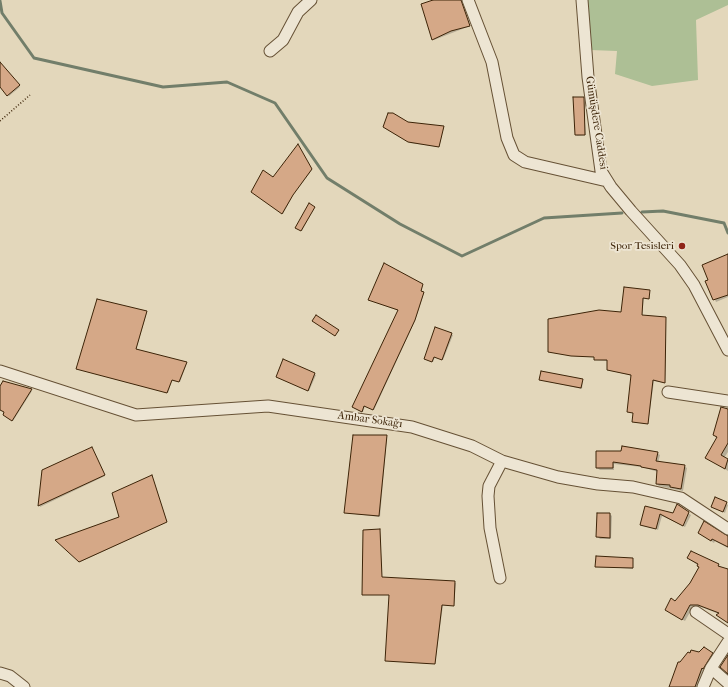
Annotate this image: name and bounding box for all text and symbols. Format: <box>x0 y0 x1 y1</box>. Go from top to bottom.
street label: Gümüşdere Caddesi <box>582 75 610 171</box>
place label: Spor Tesisleri <box>610 239 674 253</box>
marker: Spor Tesisleri <box>677 241 687 251</box>
street label: Ambar Sokağı <box>337 409 403 431</box>

